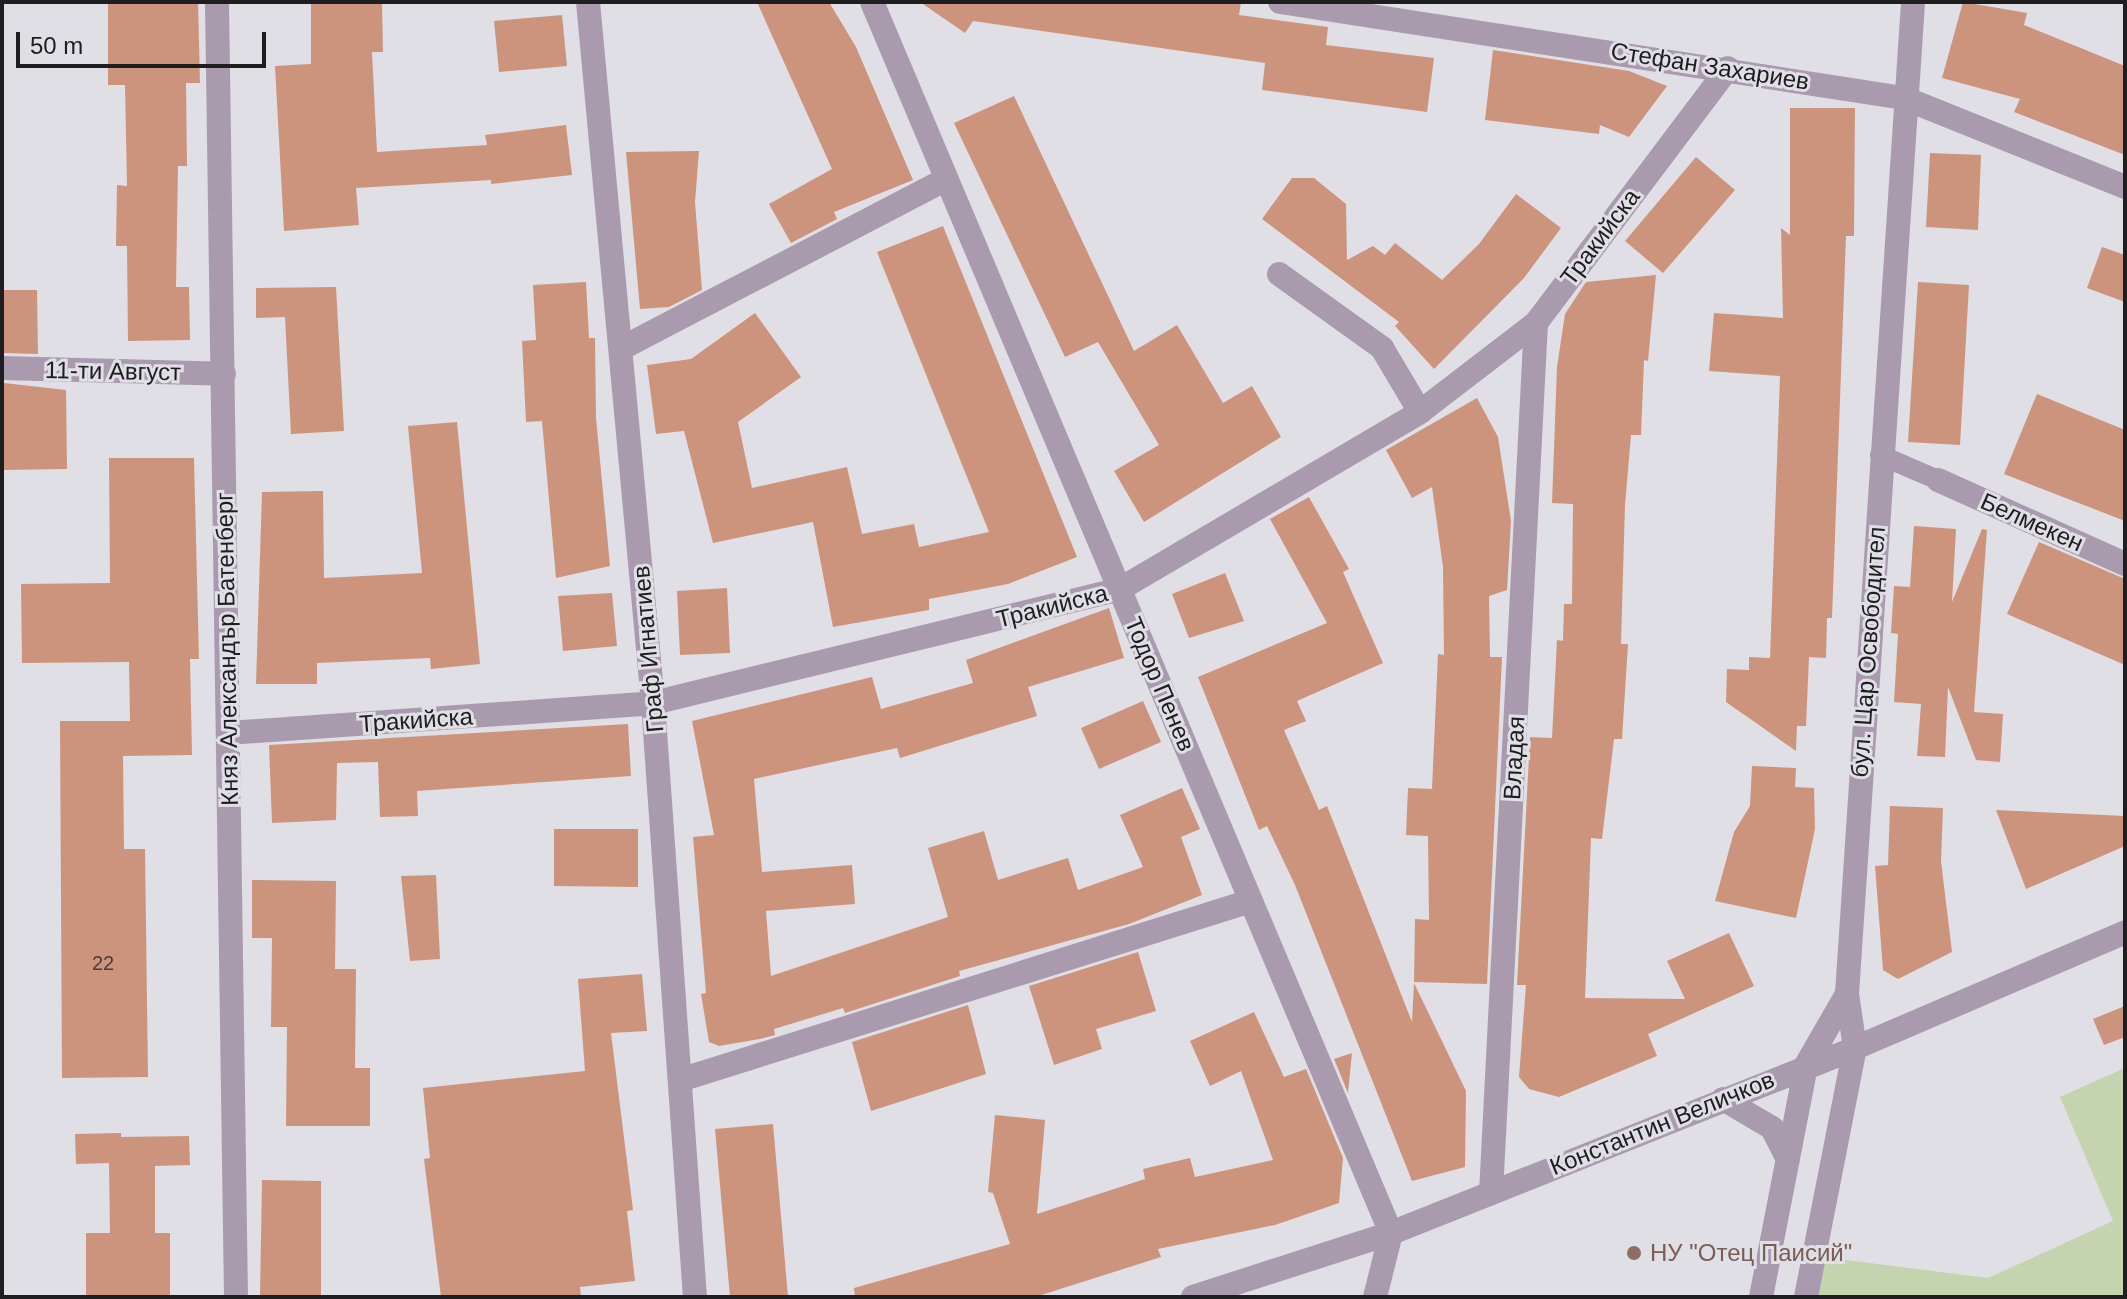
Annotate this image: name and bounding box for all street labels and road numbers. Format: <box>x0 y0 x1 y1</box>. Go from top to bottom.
street label: Стефан Захариев <box>1609 36 1811 96</box>
street label: Тракийска <box>1554 183 1646 291</box>
street label: 11-ти Август <box>45 355 181 387</box>
street label: Белмекен <box>1976 487 2088 557</box>
street label: Княз Александър Батенберг <box>210 492 244 806</box>
street label: бул. Цар Освободител <box>1845 526 1891 778</box>
street label: Граф Игнатиев <box>626 564 670 734</box>
street label: Тракийска <box>993 578 1111 634</box>
street label: Тодор Пенев <box>1119 613 1201 755</box>
street label: Тракийска <box>358 702 474 738</box>
street label: Владая <box>1497 715 1531 801</box>
street label: Константин Величков <box>1546 1065 1778 1181</box>

